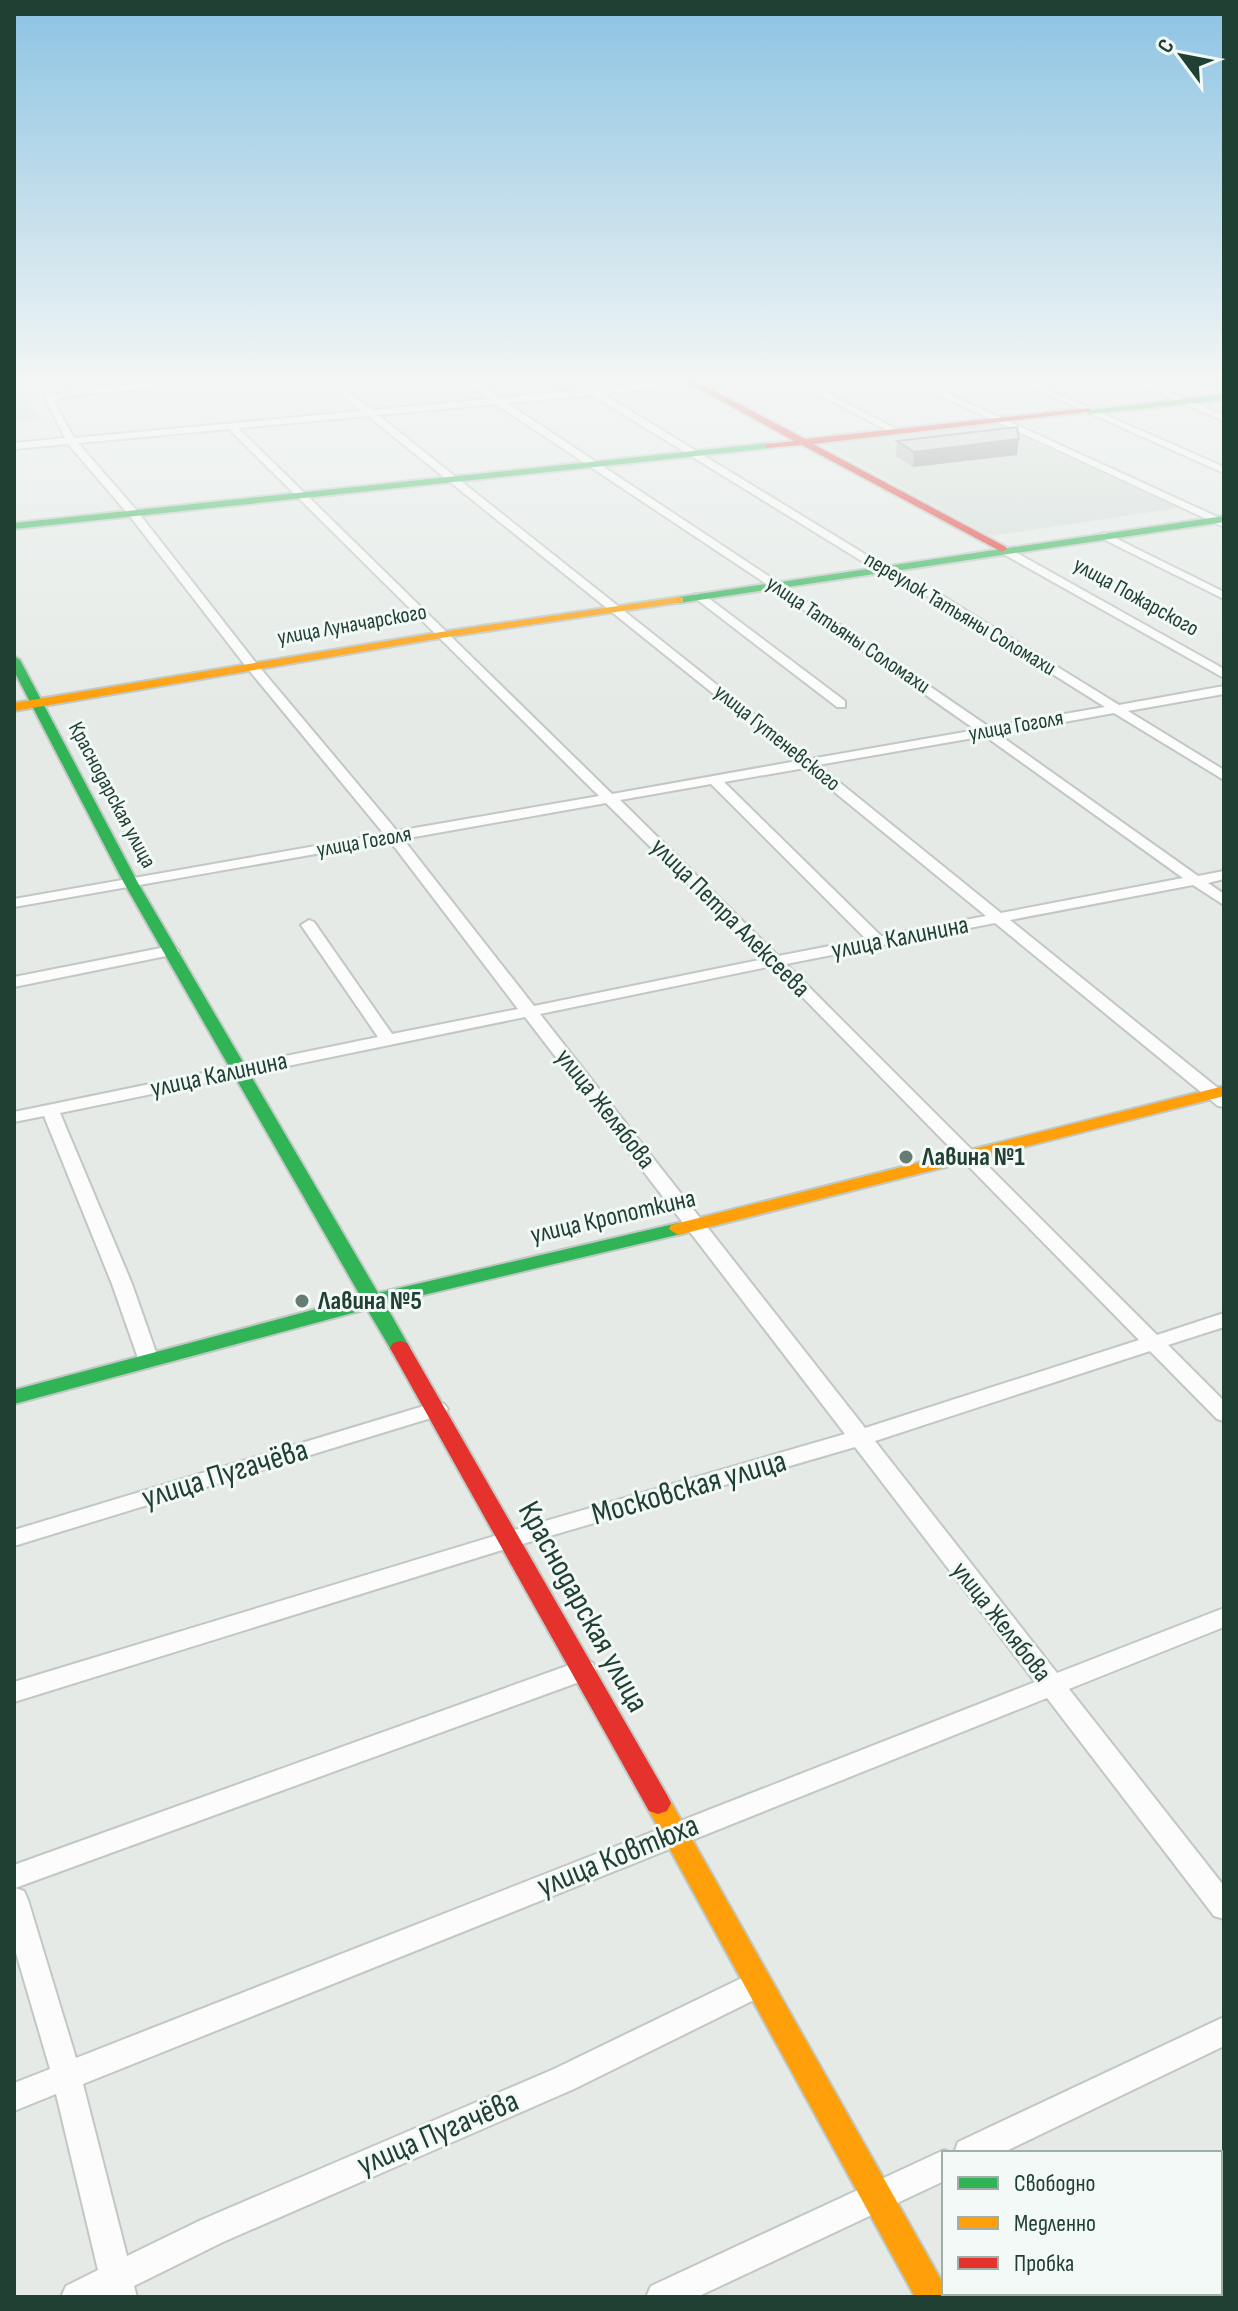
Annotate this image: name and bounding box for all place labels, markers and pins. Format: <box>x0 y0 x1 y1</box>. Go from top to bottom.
place label: Лавина №1 <box>921 1142 1025 1173</box>
marker: Лавина №1 <box>897 1148 915 1166</box>
place label: Лавина №5 <box>317 1286 422 1317</box>
marker: Лавина №5 <box>293 1292 311 1310</box>

